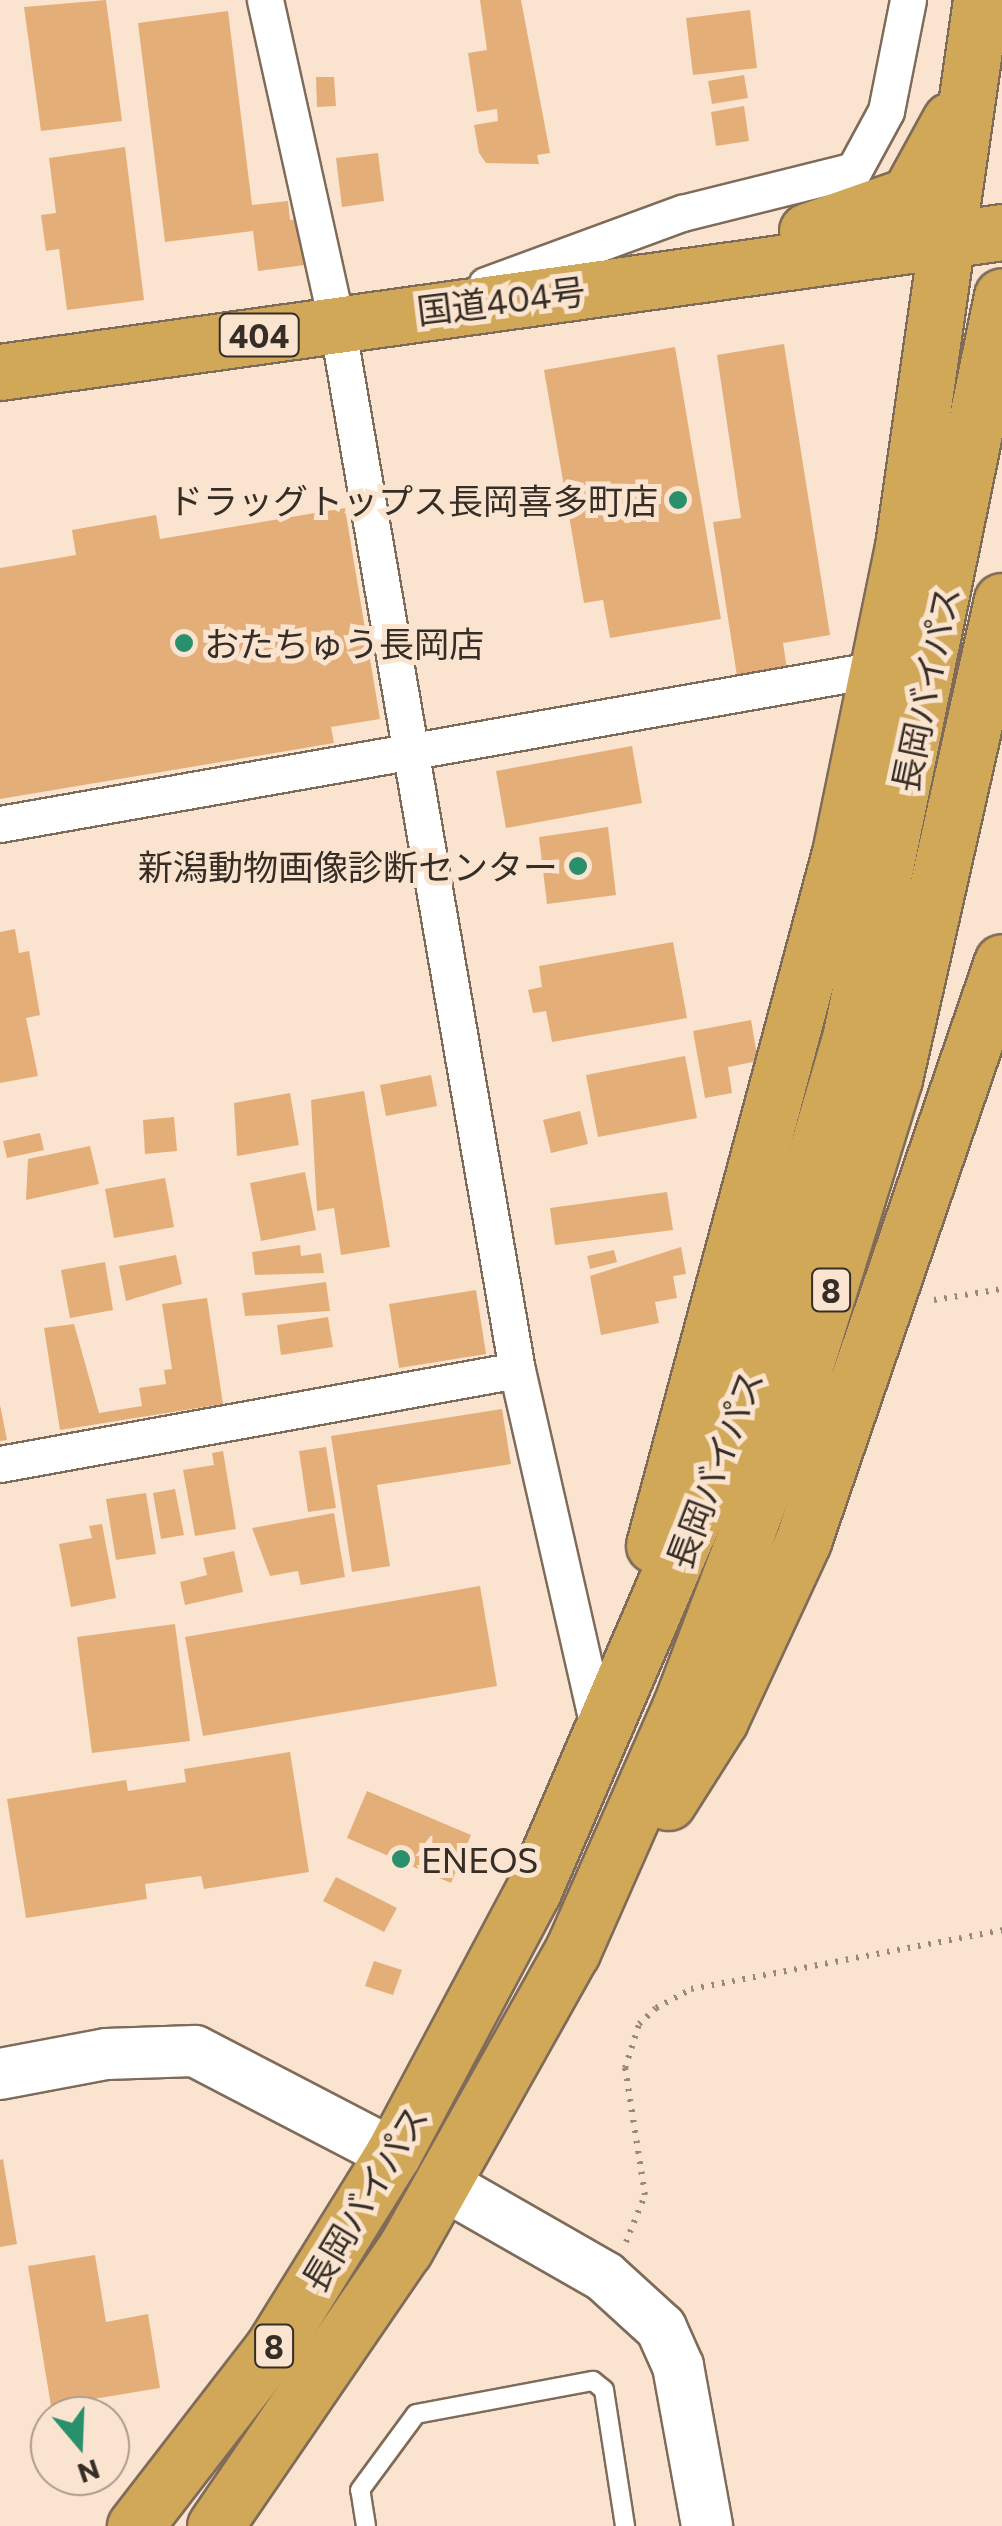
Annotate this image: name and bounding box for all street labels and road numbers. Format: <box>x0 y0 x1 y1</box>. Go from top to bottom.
street label: 国道404号 <box>414 269 588 331</box>
road number: 404 <box>216 308 302 362</box>
street label: 長岡バイパス <box>883 582 967 796</box>
road number: 8 <box>811 1263 851 1317</box>
street label: 長岡バイパス <box>657 1363 771 1575</box>
street label: 長岡バイパス <box>292 2097 436 2299</box>
road number: 8 <box>254 2319 294 2373</box>

